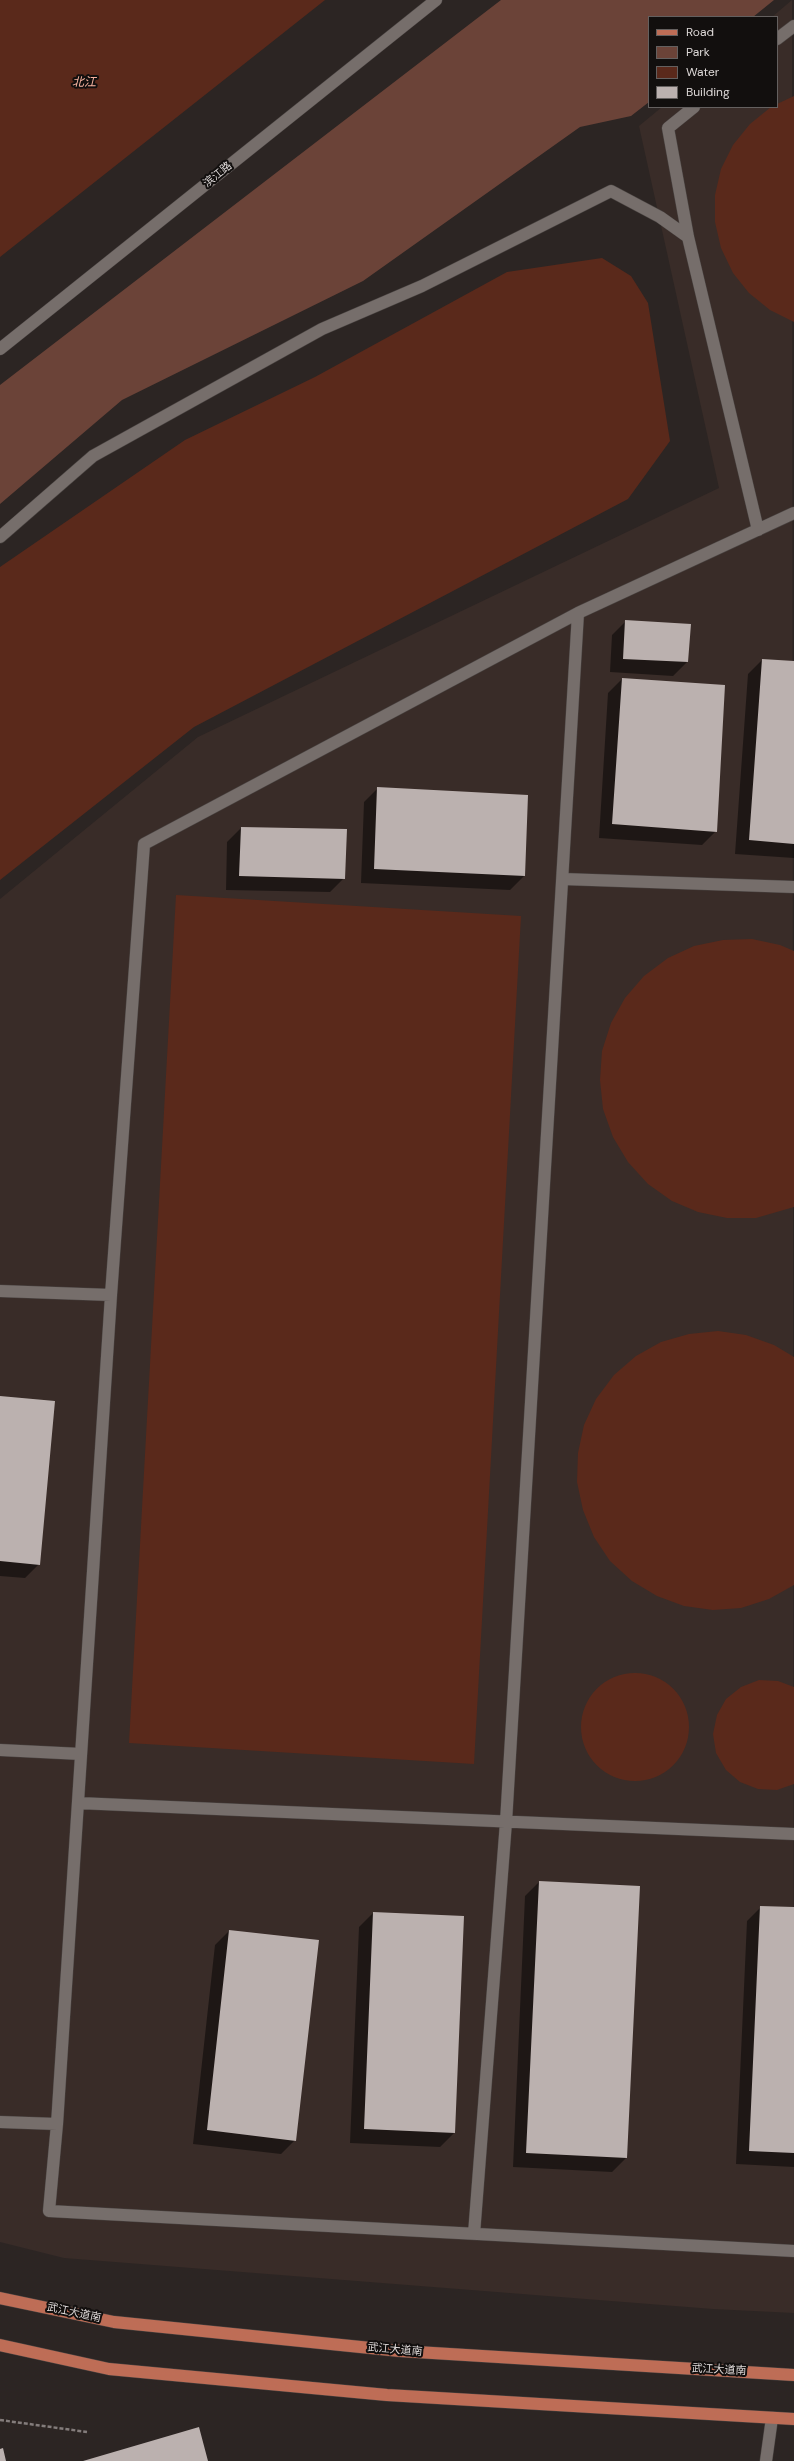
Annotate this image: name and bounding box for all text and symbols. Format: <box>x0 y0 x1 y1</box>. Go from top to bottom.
legend <box>648 16 778 108</box>
text: Road <box>686 24 714 40</box>
text: Park <box>686 44 710 60</box>
text: Water <box>686 64 719 80</box>
water label: 北江 <box>72 76 96 90</box>
text: Building <box>686 84 730 100</box>
street label: 滨江路 <box>201 159 235 191</box>
street label: 武江大道南 <box>46 2301 102 2325</box>
street label: 武江大道南 <box>367 2341 423 2359</box>
street label: 武江大道南 <box>691 2362 747 2378</box>

